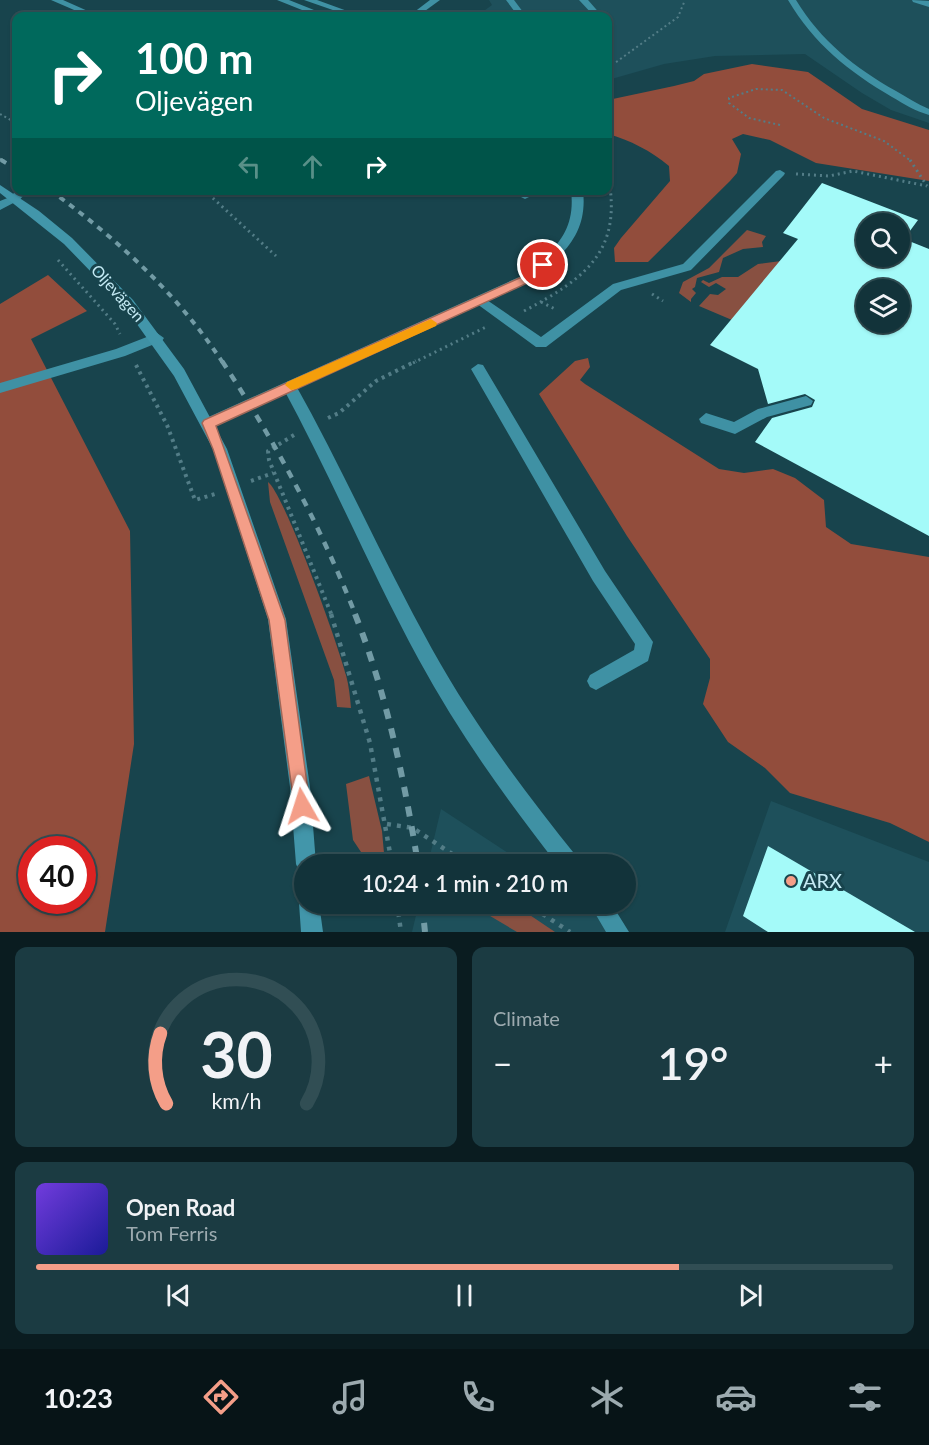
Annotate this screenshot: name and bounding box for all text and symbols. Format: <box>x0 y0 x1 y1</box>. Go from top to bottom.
text: 100 m <box>135 33 253 83</box>
icon: right <box>36 36 114 114</box>
text: Oljevägen <box>135 84 253 117</box>
icon: left <box>233 150 266 183</box>
icon: ahead <box>296 150 329 183</box>
icon: right <box>359 150 392 183</box>
map controls <box>856 213 910 333</box>
button: search <box>856 213 910 267</box>
pin <box>517 239 568 290</box>
icon: arrive <box>526 248 559 281</box>
street label: Oljevägen <box>88 260 149 325</box>
button: layers <box>856 279 910 333</box>
position arrow <box>270 774 334 838</box>
speed limit sign: 40 <box>18 836 96 914</box>
place label: ARX <box>803 868 842 892</box>
text: 10:24 · 1 min · 210 m <box>362 870 568 897</box>
marker: ARX <box>784 874 798 888</box>
text: Climate <box>493 1006 560 1030</box>
text: 30 <box>200 1016 272 1091</box>
text: 19° <box>658 1036 728 1090</box>
text: − <box>493 1043 512 1083</box>
text: + <box>874 1043 893 1083</box>
text: km/h <box>211 1088 261 1114</box>
text: Open Road <box>126 1194 235 1221</box>
text: Tom Ferris <box>126 1221 217 1245</box>
icon: previous <box>162 1279 195 1312</box>
icon: pause <box>448 1279 481 1312</box>
icon: next <box>734 1279 767 1312</box>
icon: directions <box>200 1376 242 1418</box>
icon: music <box>329 1376 371 1418</box>
icon: phone <box>457 1376 499 1418</box>
icon: climate <box>586 1376 628 1418</box>
icon: car <box>715 1376 757 1418</box>
icon: filters <box>844 1376 886 1418</box>
text: 10:23 <box>43 1381 113 1414</box>

